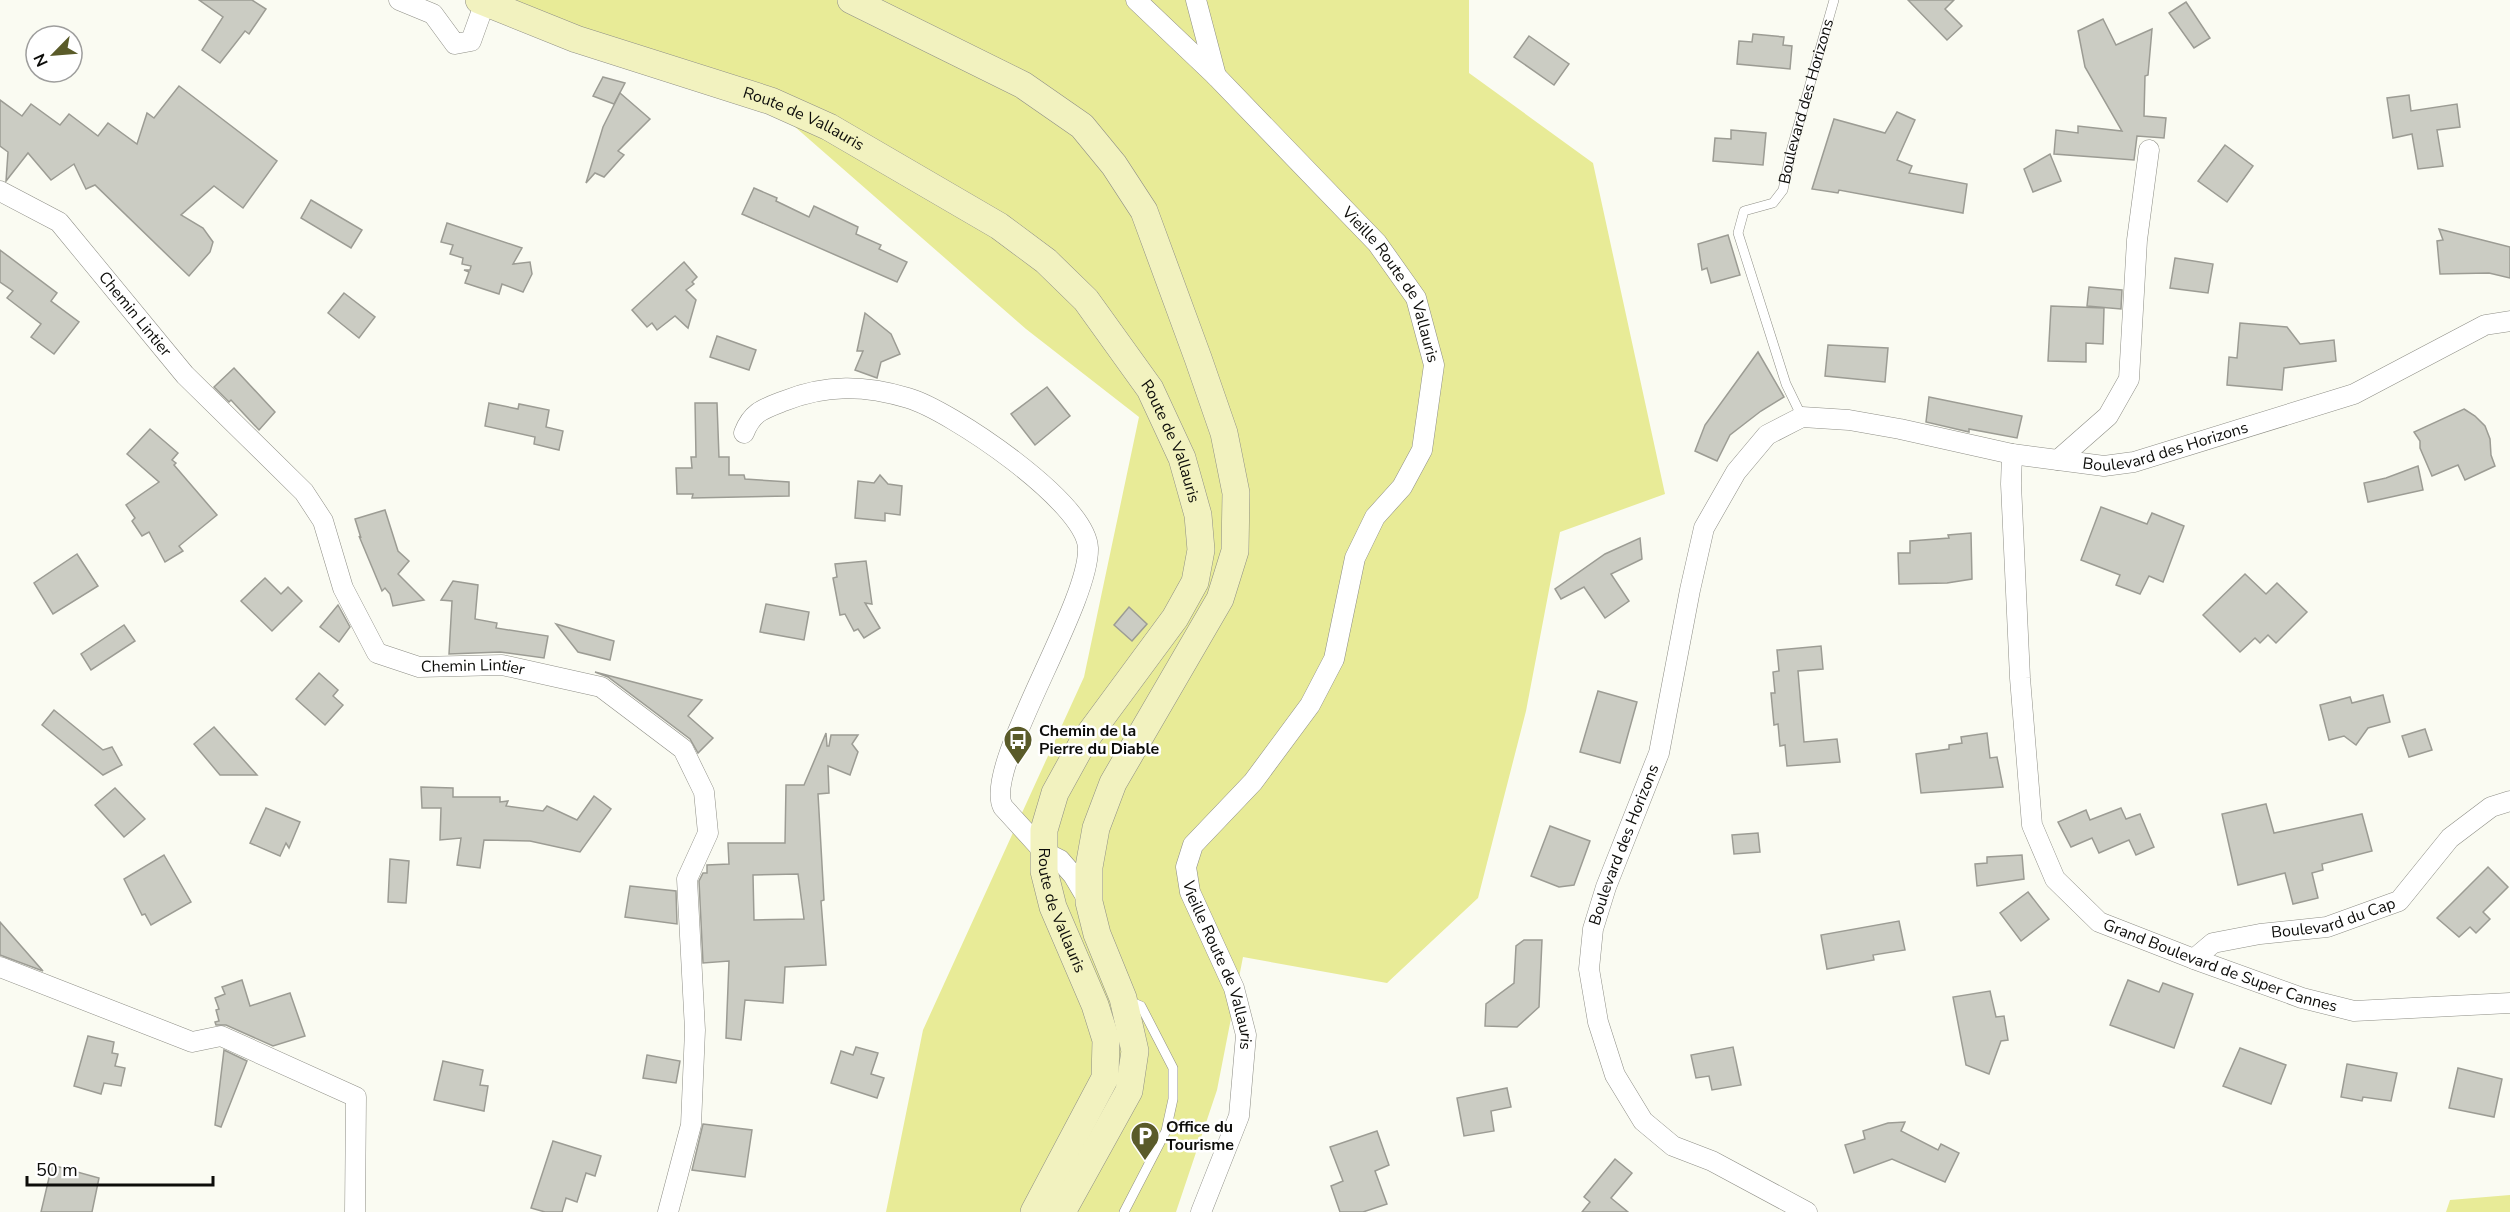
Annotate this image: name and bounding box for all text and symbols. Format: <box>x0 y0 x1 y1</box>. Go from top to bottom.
street label: Boulevard des Horizons <box>1773 16 1839 186</box>
north arrow <box>24 24 84 84</box>
text: N <box>29 50 54 70</box>
street label: Route de Vallauris <box>740 82 868 156</box>
street label: Vieille Route de Vallauris <box>1336 201 1444 365</box>
street label: Chemin Lintier <box>93 267 177 362</box>
street label: Route de Vallauris <box>1136 375 1205 505</box>
street label: Boulevard des Horizons <box>2081 416 2251 477</box>
street label: Chemin Lintier <box>421 654 527 681</box>
place label: Chemin de la Pierre du Diable <box>1039 720 1159 760</box>
bus stop icon: Chemin de la Pierre du Diable <box>1002 724 1034 766</box>
street label: Boulevard des Horizons <box>1584 761 1664 928</box>
street label: Route de Vallauris <box>1032 848 1091 976</box>
street label: Vieille Route de Vallauris <box>1177 878 1257 1051</box>
street label: Boulevard du Cap <box>2270 892 2399 944</box>
street label: Grand Boulevard de Super Cannes <box>2100 914 2340 1017</box>
place label: Office du Tourisme <box>1166 1116 1234 1156</box>
parking icon: Office du Tourisme <box>1129 1120 1161 1162</box>
scale bar <box>27 1149 213 1187</box>
text: 50 m <box>36 1158 78 1182</box>

